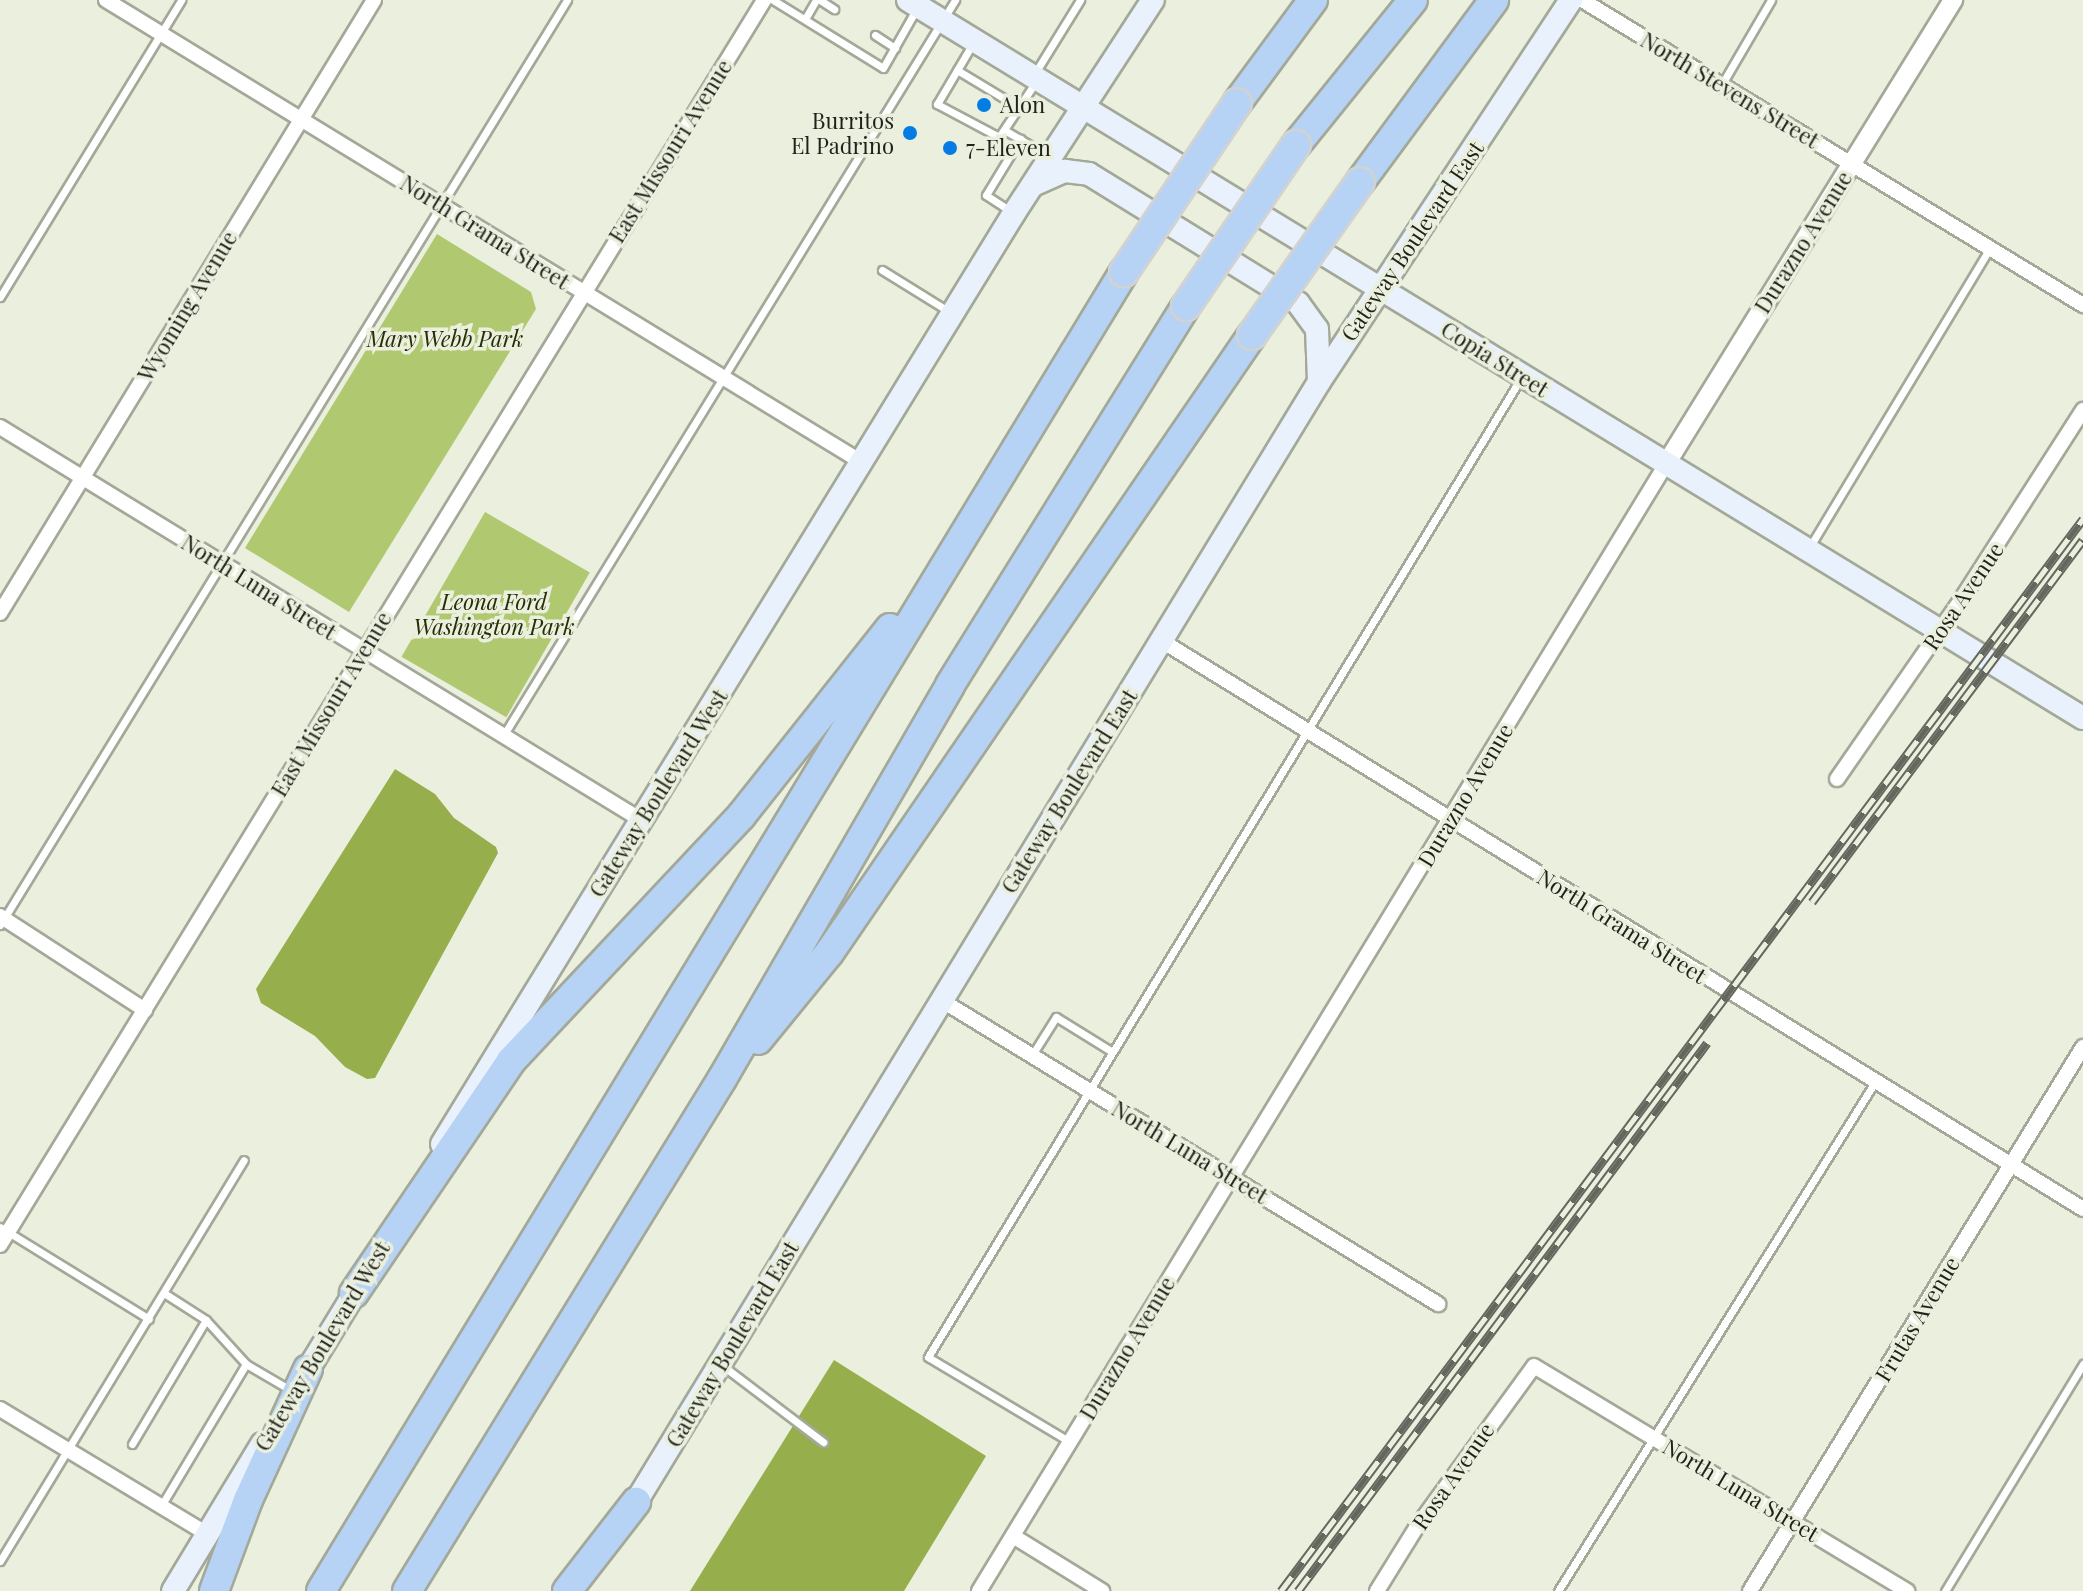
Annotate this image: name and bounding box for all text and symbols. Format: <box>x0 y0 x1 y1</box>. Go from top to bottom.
street label: North Stevens Street <box>1636 26 1824 154</box>
street label: East Missouri Avenue <box>603 54 737 248</box>
place label: Alon <box>1000 92 1045 118</box>
marker: Alon <box>975 96 993 114</box>
place label: Burritos El Padrino <box>791 107 894 158</box>
marker: Burritos El Padrino <box>901 124 919 142</box>
place label: 7-Eleven <box>966 135 1051 161</box>
street label: Gateway Boulevard East <box>1335 136 1489 346</box>
marker: 7-Eleven <box>941 139 959 157</box>
street label: Durazno Avenue <box>1749 166 1857 318</box>
street label: North Grama Street <box>396 169 574 295</box>
street label: Wyoming Avenue <box>132 226 242 386</box>
street label: Copia Street <box>1436 316 1554 402</box>
park label: Mary Webb Park <box>367 326 523 352</box>
street label: North Luna Street <box>177 529 341 645</box>
street label: Rosa Avenue <box>1917 537 2009 655</box>
park label: Leona Ford Washington Park <box>413 588 575 640</box>
street label: East Missouri Avenue <box>265 606 397 802</box>
street label: Gateway Boulevard West <box>583 684 733 902</box>
street label: Gateway Boulevard East <box>995 684 1143 898</box>
street label: Durazno Avenue <box>1412 718 1518 872</box>
street label: North Grama Street <box>1533 863 1711 989</box>
street label: North Luna Street <box>1107 1095 1273 1209</box>
street label: Gateway Boulevard West <box>249 1236 395 1456</box>
street label: Gateway Boulevard East <box>660 1236 804 1452</box>
street label: Frutas Avenue <box>1869 1251 1965 1387</box>
street label: Durazno Avenue <box>1074 1271 1180 1425</box>
street label: Rosa Avenue <box>1406 1417 1500 1535</box>
street label: North Luna Street <box>1658 1433 1824 1547</box>

